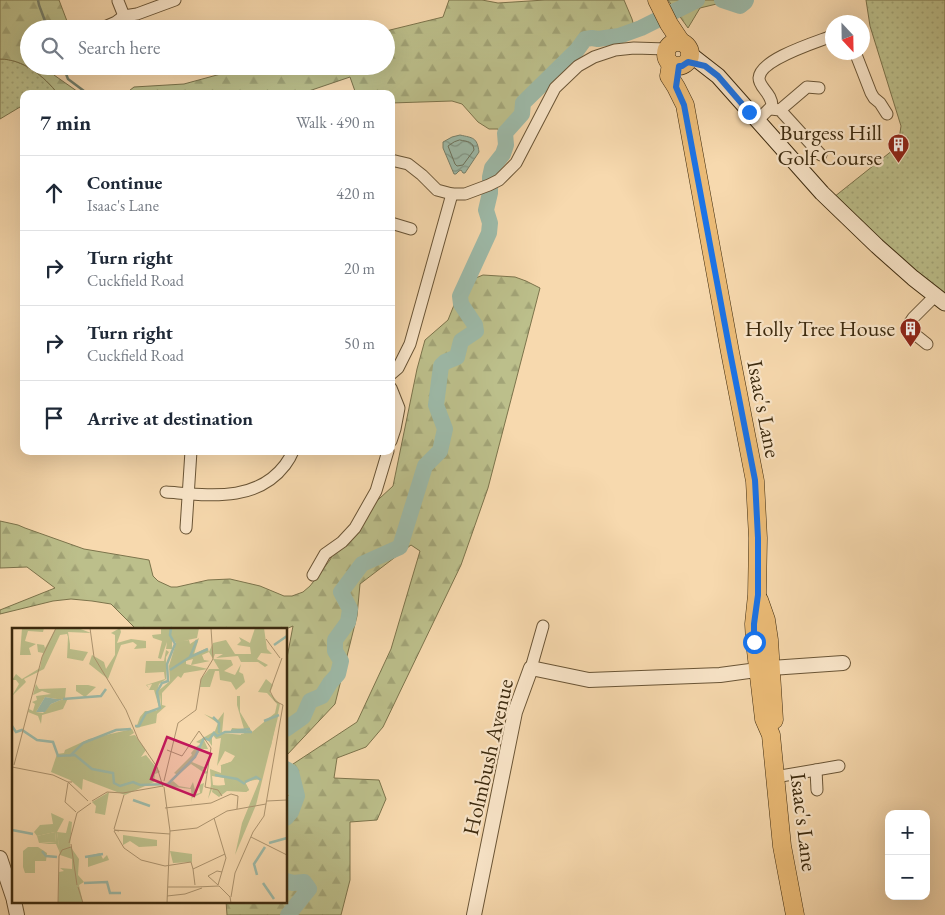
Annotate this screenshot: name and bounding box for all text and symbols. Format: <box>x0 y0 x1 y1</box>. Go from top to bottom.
north arrow <box>825 15 870 60</box>
search box <box>20 20 395 75</box>
icon: search <box>38 34 66 62</box>
text: Search here <box>78 35 160 60</box>
route end <box>738 101 761 124</box>
text: 7 min <box>40 109 91 136</box>
text: Walk · 490 m <box>296 112 375 133</box>
place label: Burgess Hill Golf Course <box>778 118 882 172</box>
building icon: Burgess Hill Golf Course <box>886 133 910 164</box>
text: Continue <box>87 170 162 195</box>
icon: ahead <box>40 179 68 207</box>
text: 420 m <box>336 183 375 204</box>
text: Isaac's Lane <box>87 195 159 216</box>
text: Turn right <box>87 245 173 270</box>
icon: right <box>40 254 68 282</box>
text: 20 m <box>344 258 375 279</box>
text: Cuckfield Road <box>87 270 184 291</box>
place label: Holly Tree House <box>745 314 895 343</box>
building icon: Holly Tree House <box>899 316 923 347</box>
text: Turn right <box>87 320 173 345</box>
icon: right <box>40 329 68 357</box>
text: 50 m <box>344 333 375 354</box>
text: Cuckfield Road <box>87 345 184 366</box>
street label: Isaac's Lane <box>740 358 788 461</box>
icon: arrive <box>40 404 68 432</box>
text: Arrive at destination <box>87 406 253 431</box>
inset map <box>12 628 288 902</box>
route start <box>743 631 766 654</box>
street label: Holmbush Avenue <box>456 676 520 838</box>
street label: Isaac's Lane <box>784 771 824 873</box>
map controls <box>885 810 930 900</box>
button: + <box>885 810 930 855</box>
button: − <box>885 855 930 900</box>

